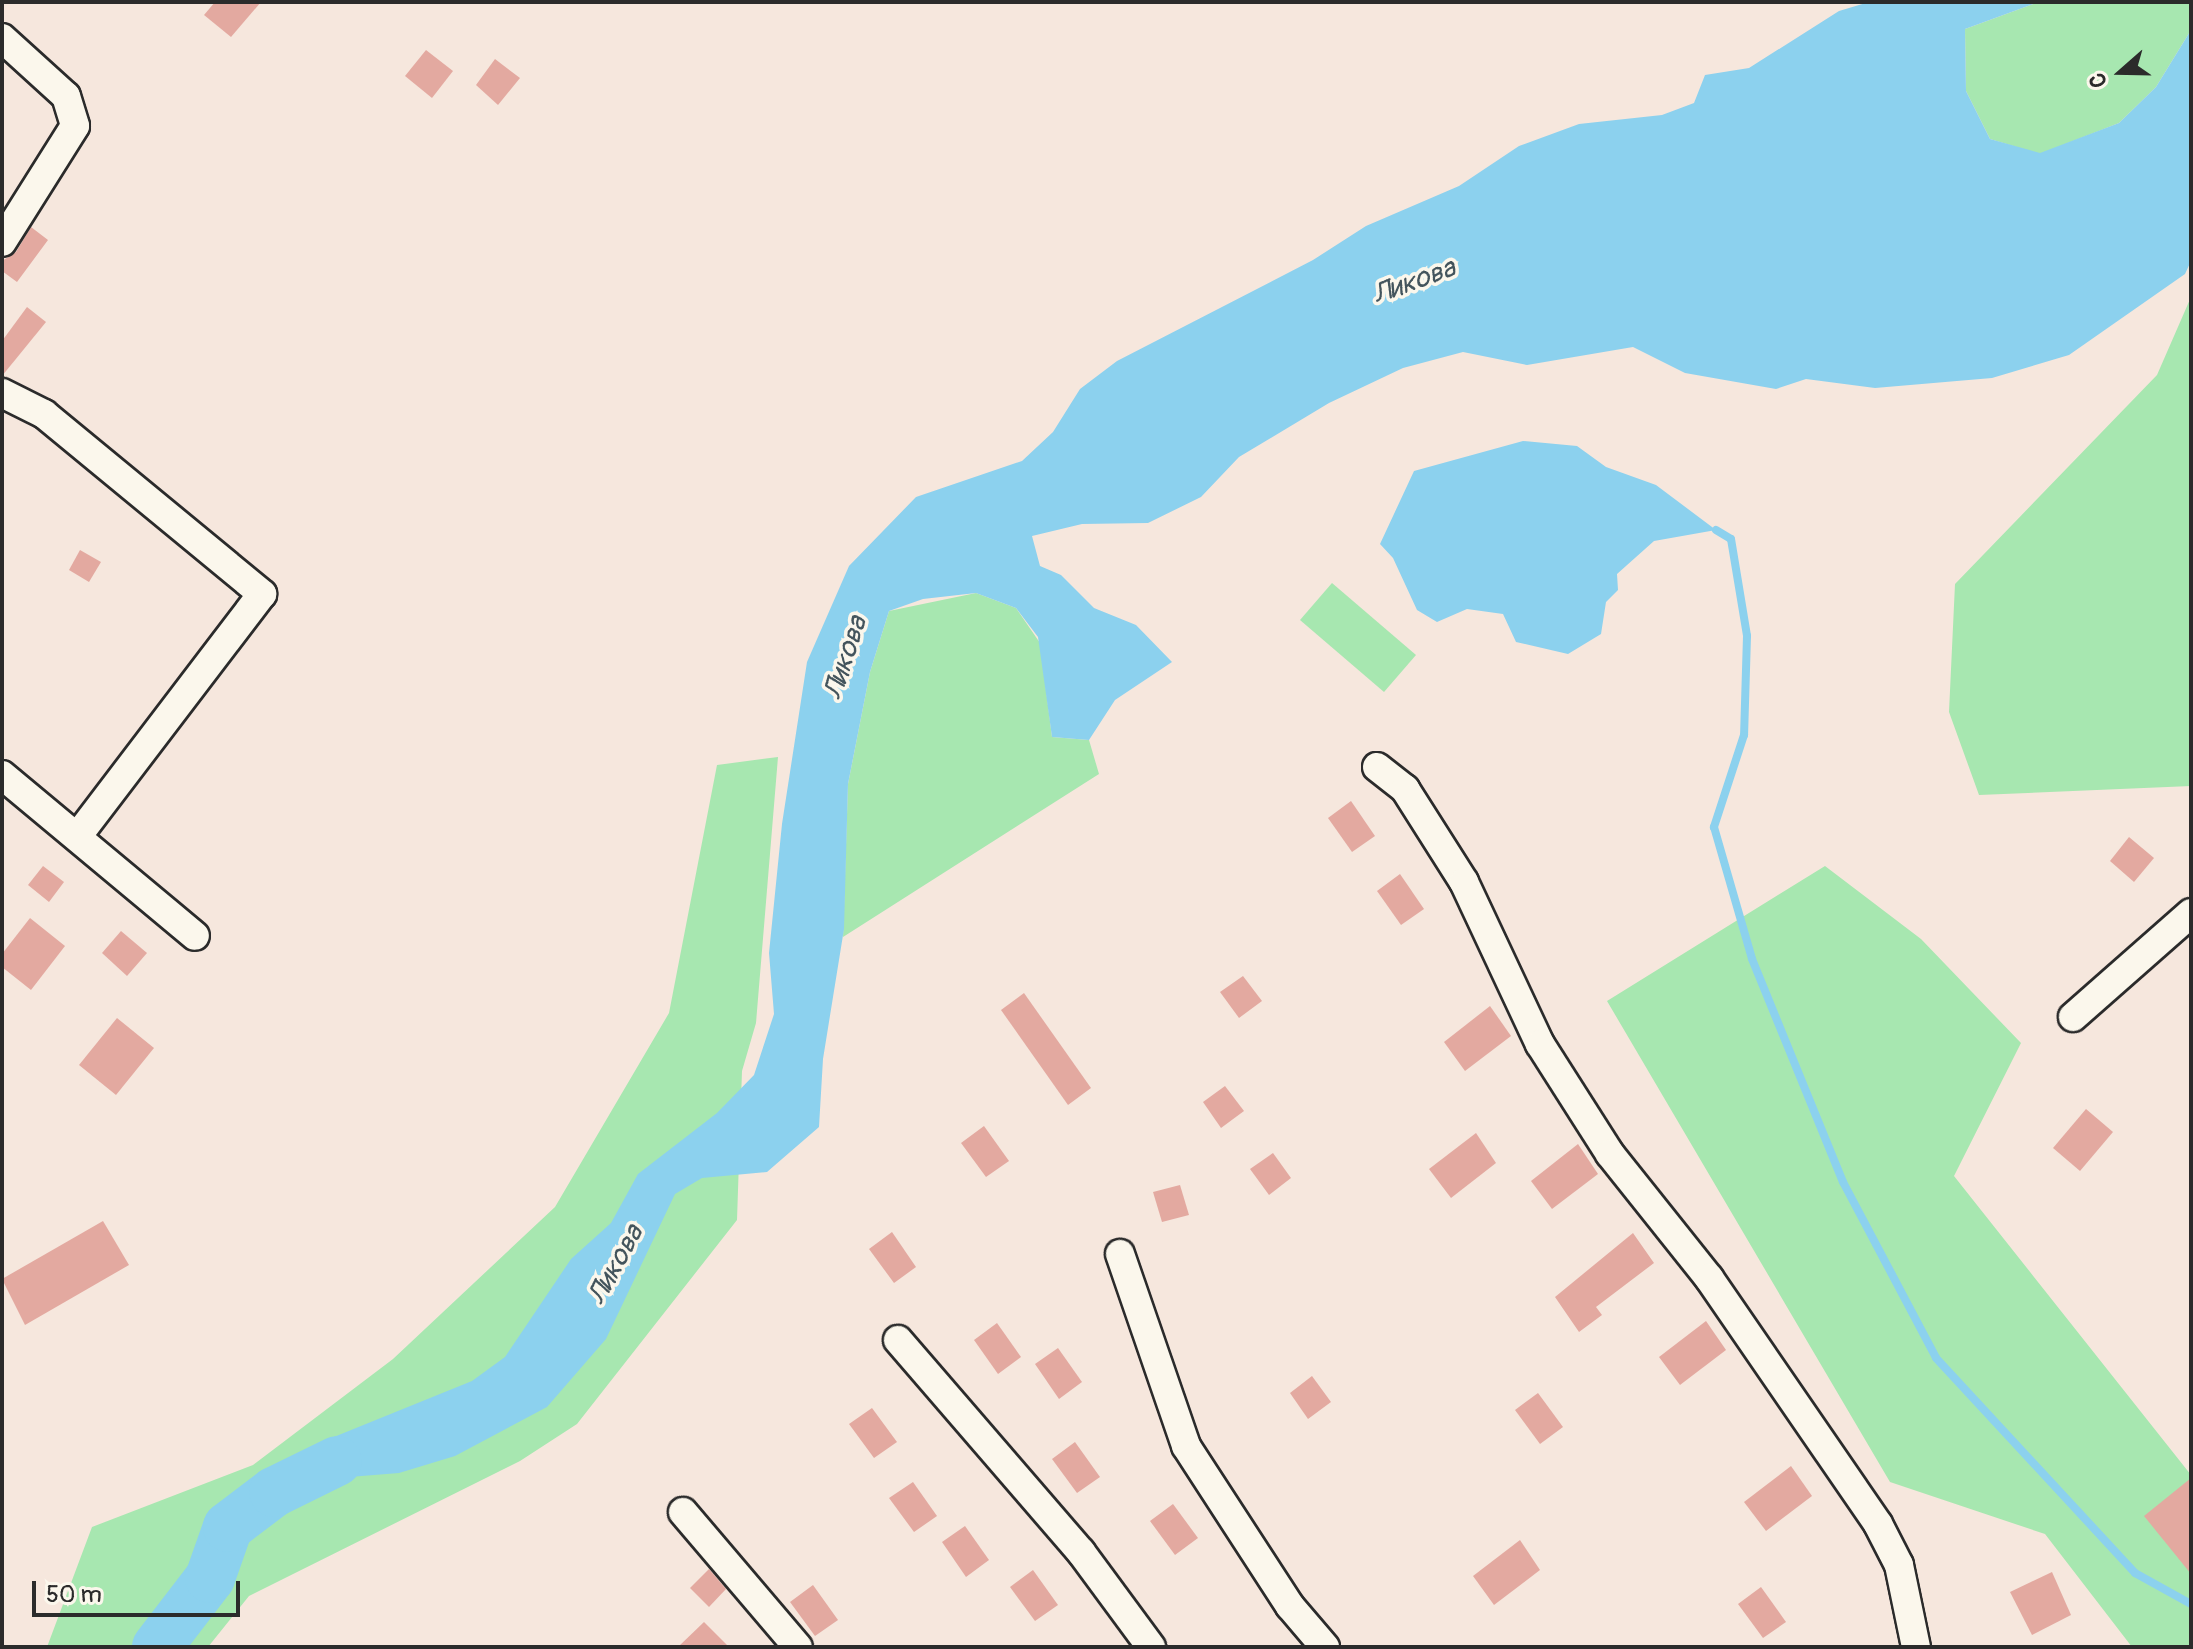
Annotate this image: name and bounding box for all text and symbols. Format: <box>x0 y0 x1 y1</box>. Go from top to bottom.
north arrow <box>2081 32 2161 112</box>
text: С <box>2083 69 2114 91</box>
water label: Ликова <box>1368 252 1460 312</box>
water label: Ликова <box>817 612 875 704</box>
water label: Ликова <box>581 1219 651 1311</box>
scale bar <box>36 1565 244 1615</box>
text: 50 m <box>46 1580 102 1609</box>

